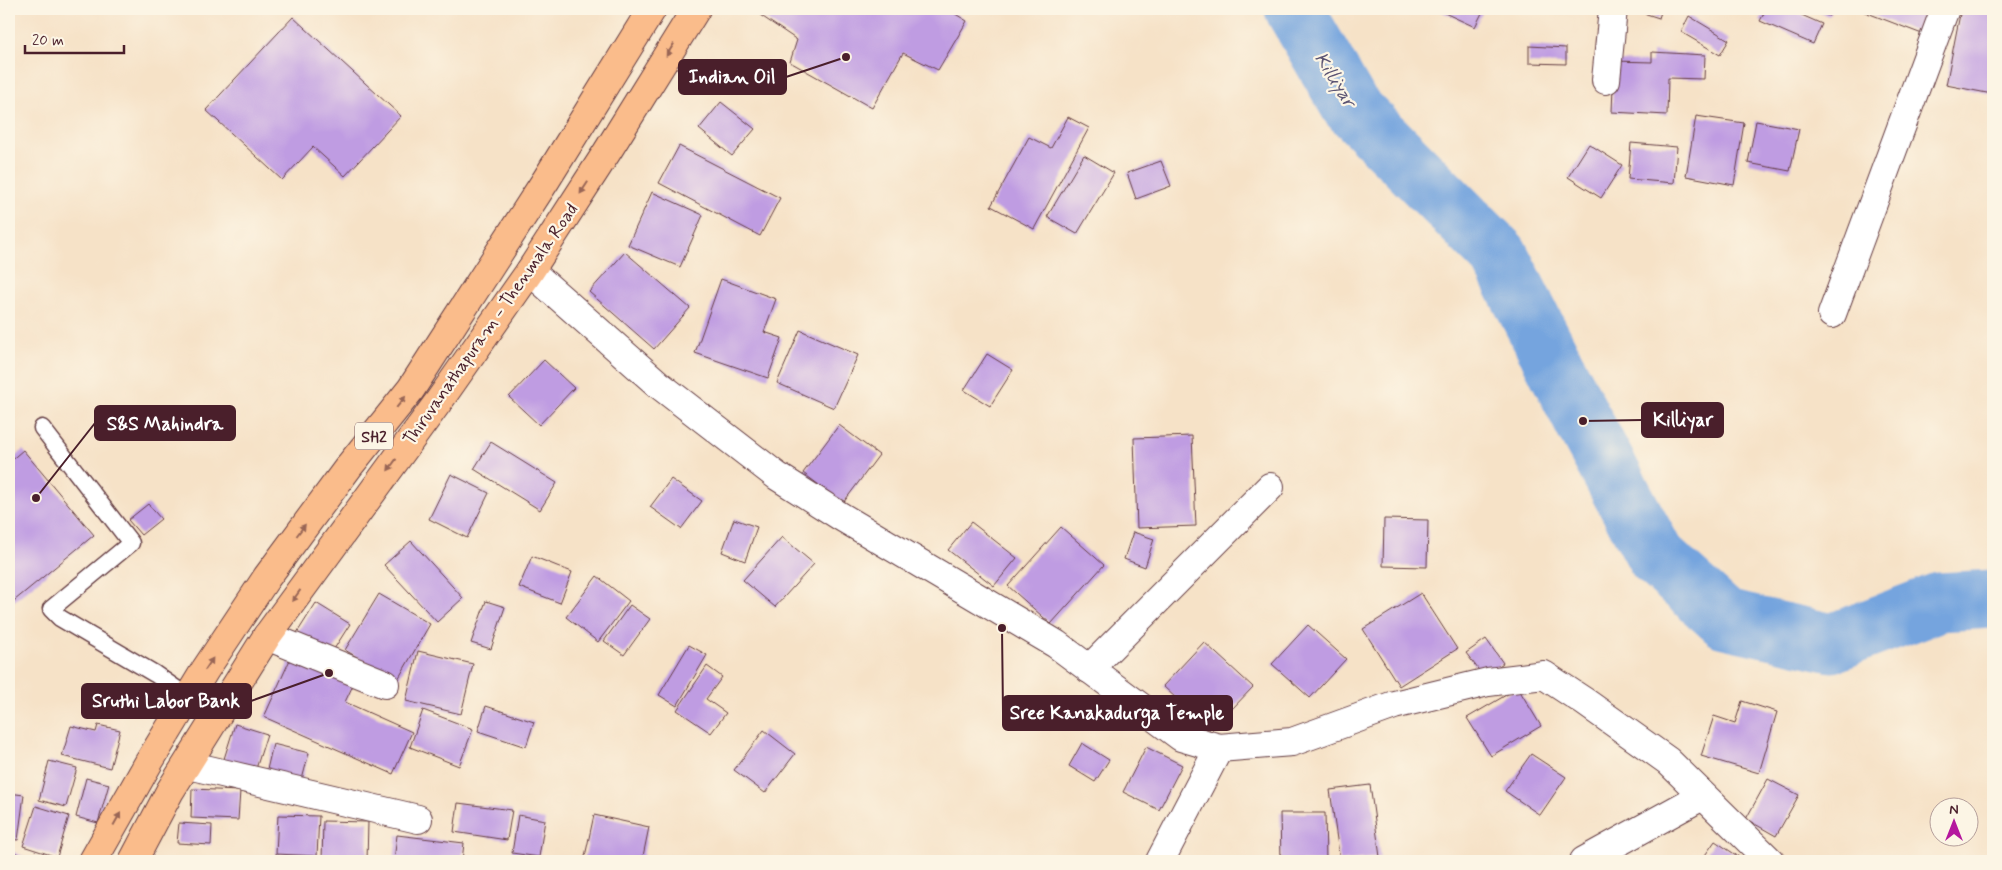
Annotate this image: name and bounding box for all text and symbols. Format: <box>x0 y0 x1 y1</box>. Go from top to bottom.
scale bar <box>25 22 124 54</box>
text: 20 m <box>32 31 64 51</box>
one-way arrow <box>666 44 675 57</box>
water label: Killiyar <box>1308 48 1363 115</box>
callout: Indian Oil <box>679 60 786 94</box>
text: Indian Oil <box>689 65 776 90</box>
one-way arrow <box>579 181 589 194</box>
street label: Thiruvanathapuram - Thenmala Road <box>398 199 584 450</box>
one-way arrow <box>395 396 406 409</box>
callout: Killiyar <box>1642 403 1723 437</box>
callout: S&S Mahindra <box>95 406 235 440</box>
text: Killiyar <box>1653 408 1714 434</box>
text: S&S Mahindra <box>107 412 224 437</box>
road number: SH2 <box>355 422 393 450</box>
one-way arrow <box>387 458 397 472</box>
one-way arrow <box>296 524 307 537</box>
one-way arrow <box>291 589 301 603</box>
one-way arrow <box>204 657 214 671</box>
callout: Sruthi Labor Bank <box>82 684 251 718</box>
text: Sruthi Labor Bank <box>92 689 241 714</box>
callout: Sree Kanakadurga Temple <box>1003 696 1232 730</box>
text: Sree Kanakadurga Temple <box>1010 701 1224 729</box>
north arrow <box>1930 798 1980 848</box>
text: N <box>1949 801 1959 819</box>
one-way arrow <box>113 811 121 826</box>

